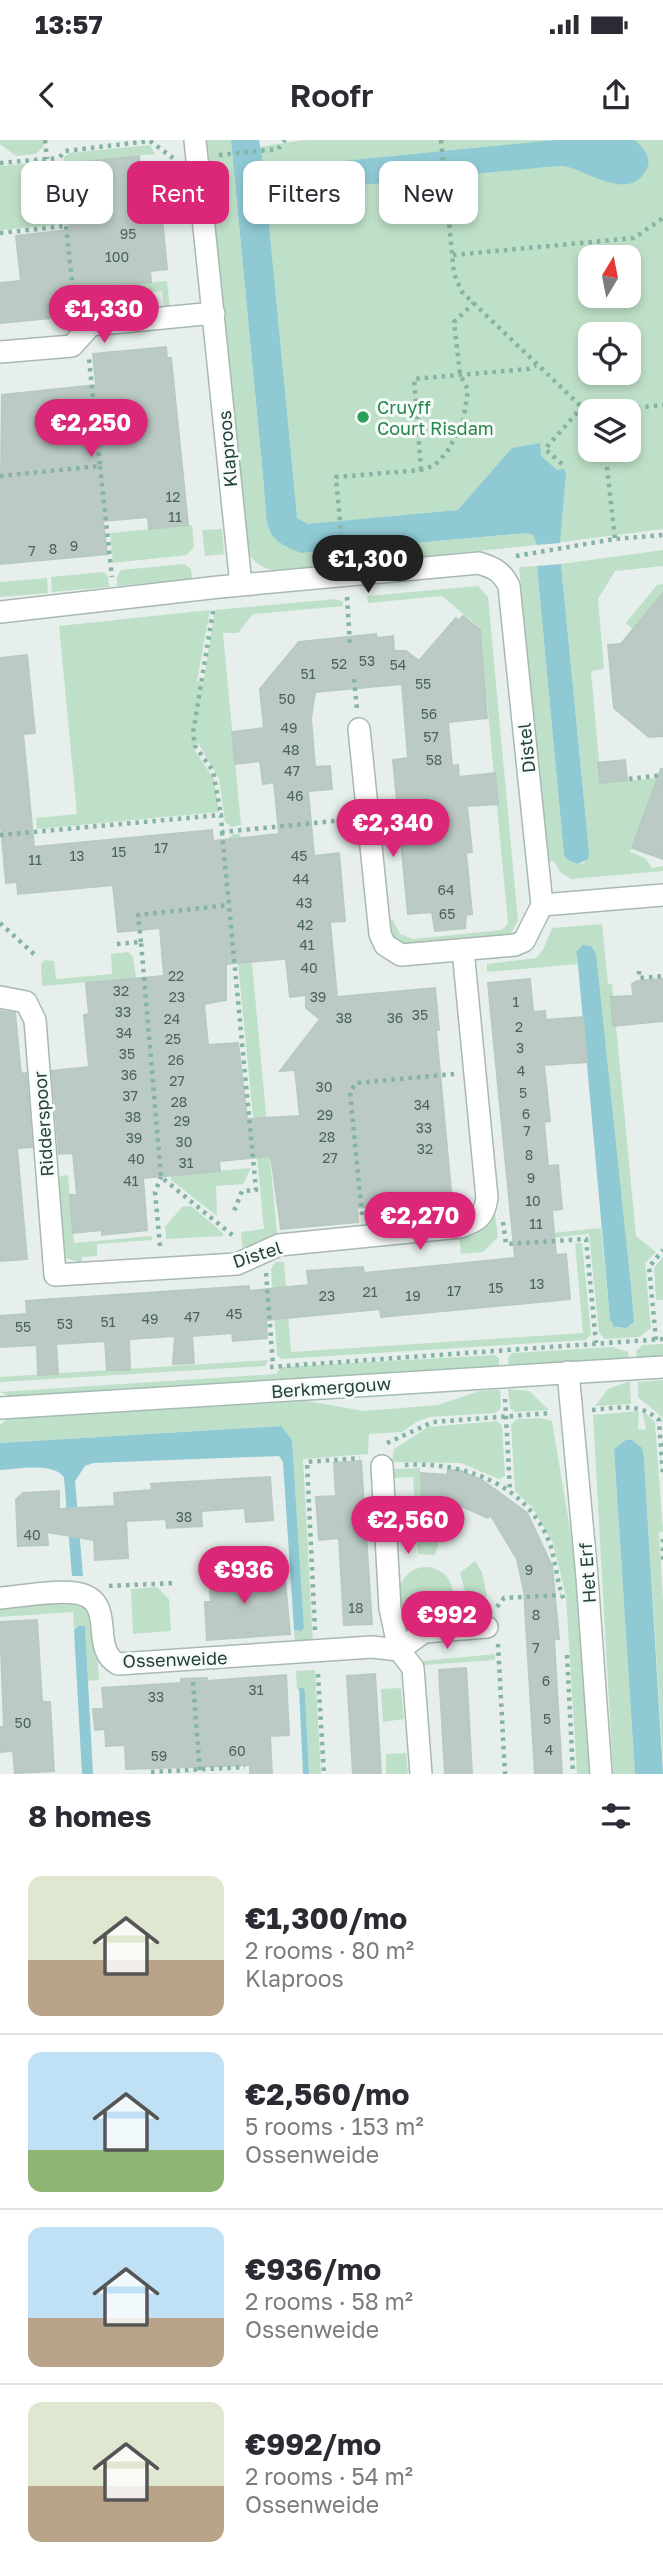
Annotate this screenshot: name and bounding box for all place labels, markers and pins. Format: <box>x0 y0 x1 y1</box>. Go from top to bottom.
pin: €1,330 <box>47 286 161 345</box>
place label: Cruyff Court Risdam <box>377 396 494 439</box>
pin: €2,250 <box>34 400 148 459</box>
marker: Cruyff Court Risdam <box>355 409 371 425</box>
pin: €1,300 <box>311 536 425 595</box>
pin: €2,340 <box>336 800 450 859</box>
pin: €2,270 <box>363 1192 477 1252</box>
pin: €2,560 <box>351 1496 465 1556</box>
pin: €936 <box>203 1546 285 1606</box>
pin: €992 <box>406 1592 488 1651</box>

